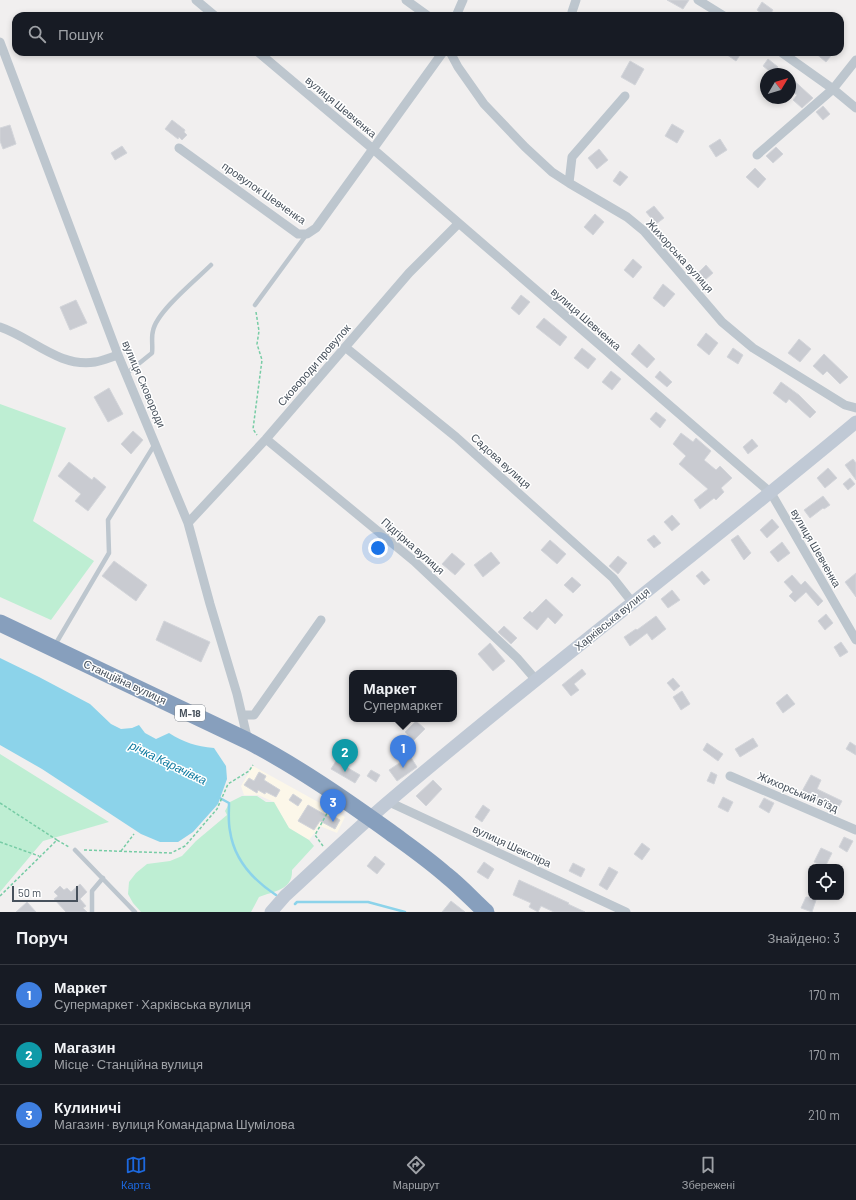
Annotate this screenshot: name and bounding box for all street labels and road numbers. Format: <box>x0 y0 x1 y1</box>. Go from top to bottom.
street label: вулиця Шевченка <box>303 73 380 141</box>
street label: провулок Шевченка <box>220 159 309 227</box>
street label: Жихорська вулиця <box>644 216 717 295</box>
street label: вулиця Шевченка <box>549 285 625 353</box>
street label: Сковороди провулок <box>275 321 353 408</box>
street label: вулиця Сковороди <box>120 338 169 429</box>
street label: Садова вулиця <box>469 430 534 491</box>
street label: вулиця Шевченка <box>789 506 845 590</box>
street label: Підгірна вулиця <box>379 515 448 577</box>
street label: Харківська вулиця <box>572 584 652 653</box>
street label: Станційна вулиця <box>82 657 169 706</box>
road number: М-18 <box>175 705 205 721</box>
street label: Жихорський в’їзд <box>756 769 841 815</box>
street label: вулиця Шекспіра <box>471 822 554 870</box>

